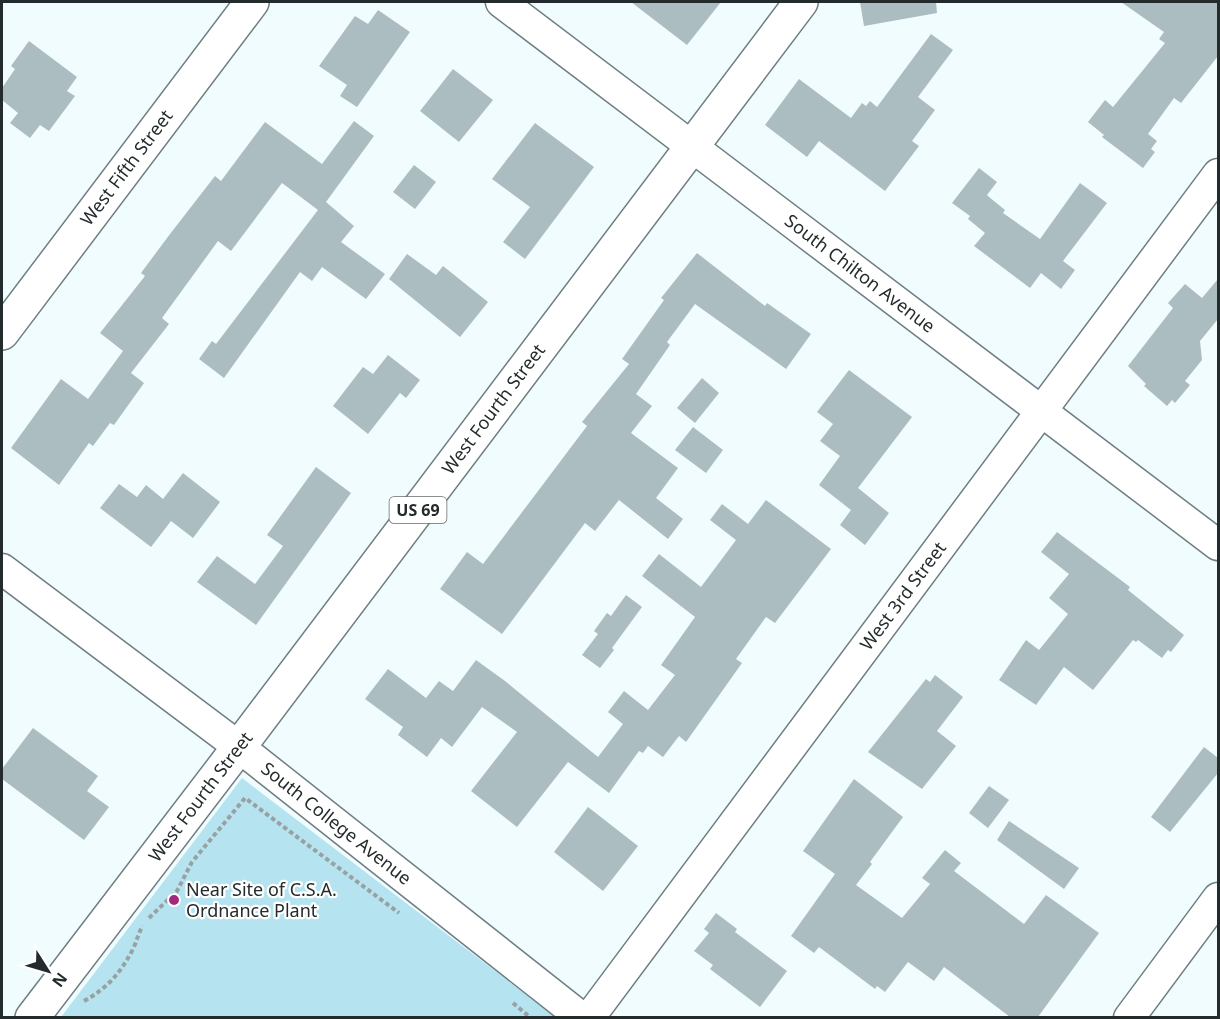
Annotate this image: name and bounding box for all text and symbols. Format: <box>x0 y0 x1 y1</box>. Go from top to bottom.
street label: West Fifth Street <box>74 104 178 230</box>
street label: South Chilton Avenue <box>780 208 940 338</box>
street label: West Fourth Street <box>436 338 550 479</box>
road number: US 69 <box>390 497 446 523</box>
street label: West 3rd Street <box>854 536 951 655</box>
street label: West Fourth Street <box>143 726 258 866</box>
street label: South College Avenue <box>257 756 417 890</box>
place label: Near Site of C.S.A. Ordnance Plant <box>186 877 337 922</box>
marker: Near Site of C.S.A. Ordnance Plant <box>167 893 181 907</box>
north arrow <box>18 941 78 1001</box>
text: N <box>47 968 73 992</box>

